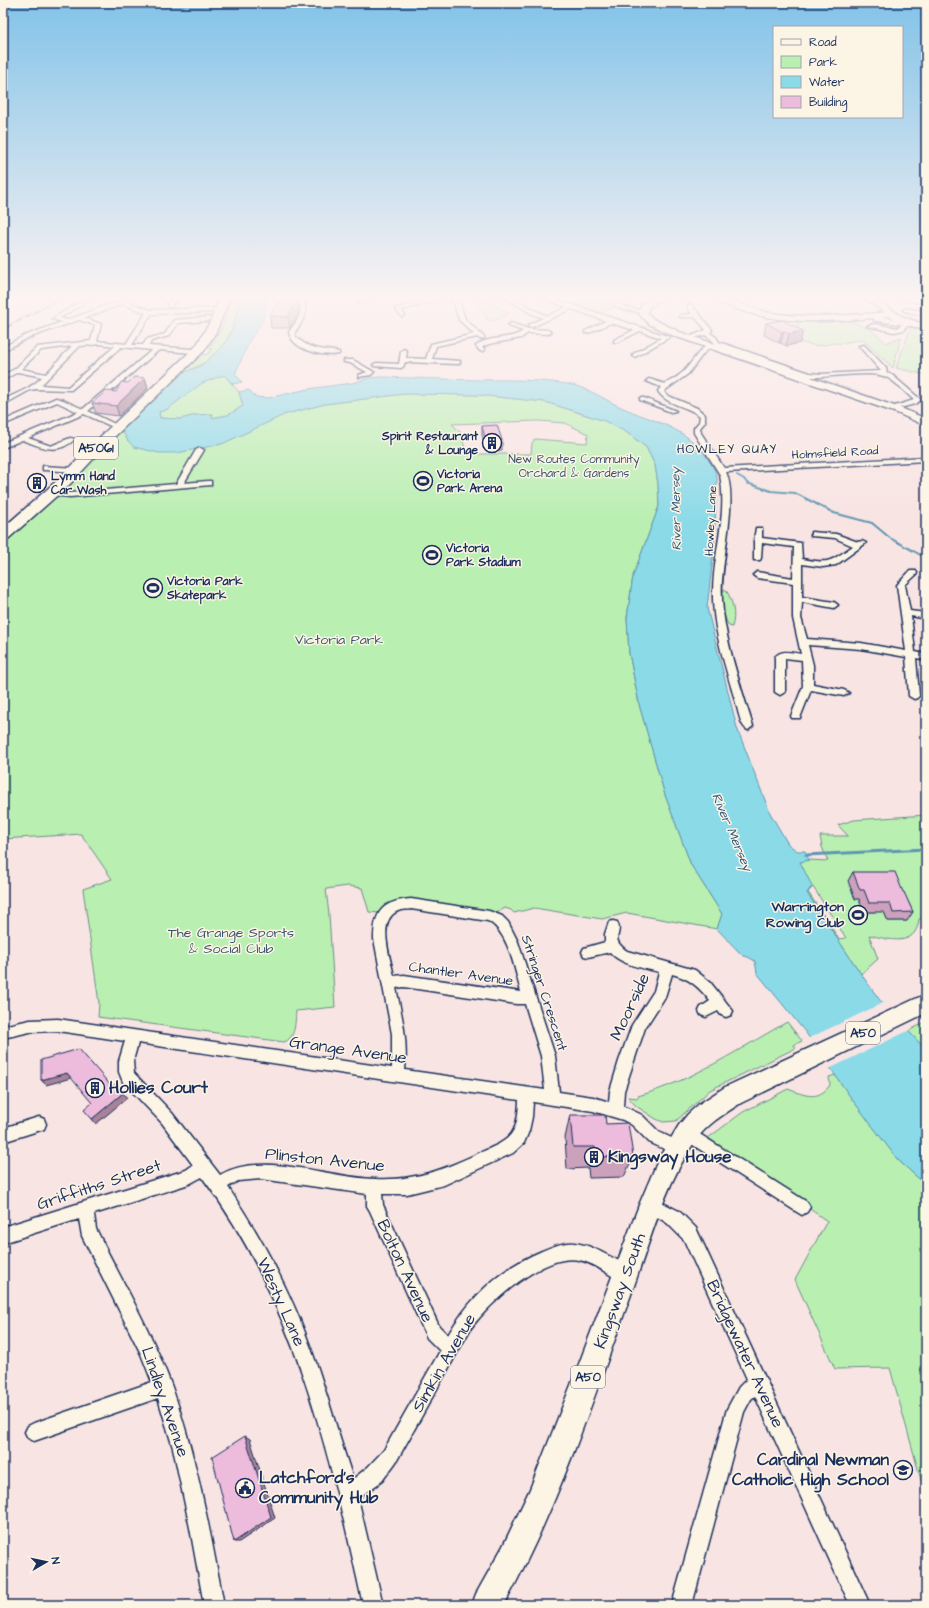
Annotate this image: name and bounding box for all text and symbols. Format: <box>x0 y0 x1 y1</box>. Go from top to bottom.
legend <box>773 26 903 118</box>
text: Road <box>809 34 837 51</box>
text: Park <box>809 54 837 71</box>
text: Water <box>809 74 845 91</box>
text: Building <box>809 94 847 112</box>
place label: Spirit Restaurant & Lounge <box>381 428 478 461</box>
building icon: Spirit Restaurant & Lounge <box>481 432 503 454</box>
road number: A5061 <box>74 437 118 459</box>
district label: HOWLEY QUAY <box>677 440 777 458</box>
street label: Holmsfield Road <box>791 442 879 464</box>
park label: New Routes Community Orchard & Gardens <box>508 451 640 482</box>
water label: River Mersey <box>666 465 687 551</box>
place label: Victoria Park Arena <box>436 466 503 497</box>
place label: Lymm Hand Car Wash <box>51 468 116 499</box>
sports icon: Victoria Park Arena <box>412 470 434 492</box>
building icon: Lymm Hand Car Wash <box>26 472 48 494</box>
street label: Howley Lane <box>701 485 722 557</box>
place label: Victoria Park Stadium <box>445 540 521 571</box>
sports icon: Victoria Park Stadium <box>421 544 443 566</box>
place label: Victoria Park Skatepark <box>166 573 243 605</box>
sports icon: Victoria Park Skatepark <box>142 577 164 599</box>
park label: Victoria Park <box>295 630 384 650</box>
water label: River Mersey <box>707 790 757 876</box>
place label: Warrington Rowing Club <box>766 897 844 934</box>
sports icon: Warrington Rowing Club <box>847 904 869 926</box>
park label: The Grange Sports & Social Club <box>168 923 294 959</box>
street label: Stringer Crescent <box>516 932 572 1054</box>
street label: Chantler Avenue <box>408 957 515 991</box>
street label: Moorside <box>604 969 656 1045</box>
road number: A50 <box>846 1022 880 1044</box>
street label: Grange Avenue <box>288 1030 408 1071</box>
place label: Hollies Court <box>109 1076 209 1100</box>
building icon: Hollies Court <box>84 1077 106 1099</box>
street label: Plinston Avenue <box>264 1142 386 1178</box>
place label: Kingsway House <box>608 1145 731 1170</box>
building icon: Kingsway House <box>583 1146 605 1168</box>
street label: Griffiths Street <box>34 1154 164 1216</box>
street label: Bolton Avenue <box>371 1215 439 1327</box>
street label: Kingsway South <box>588 1229 653 1353</box>
street label: Westy Lane <box>250 1254 311 1351</box>
street label: Bridgewater Avenue <box>699 1276 790 1432</box>
street label: Simkin Avenue <box>406 1309 482 1417</box>
street label: Lindley Avenue <box>134 1344 195 1461</box>
road number: A50 <box>571 1366 605 1388</box>
place label: Cardinal Newman Catholic High School <box>732 1448 889 1493</box>
school or university icon: Cardinal Newman Catholic High School <box>892 1459 914 1481</box>
place label: Latchford's Community Hub <box>259 1466 379 1511</box>
public building icon: Latchford's Community Hub <box>234 1477 256 1499</box>
north arrow <box>26 1542 66 1582</box>
text: N <box>47 1556 63 1565</box>

